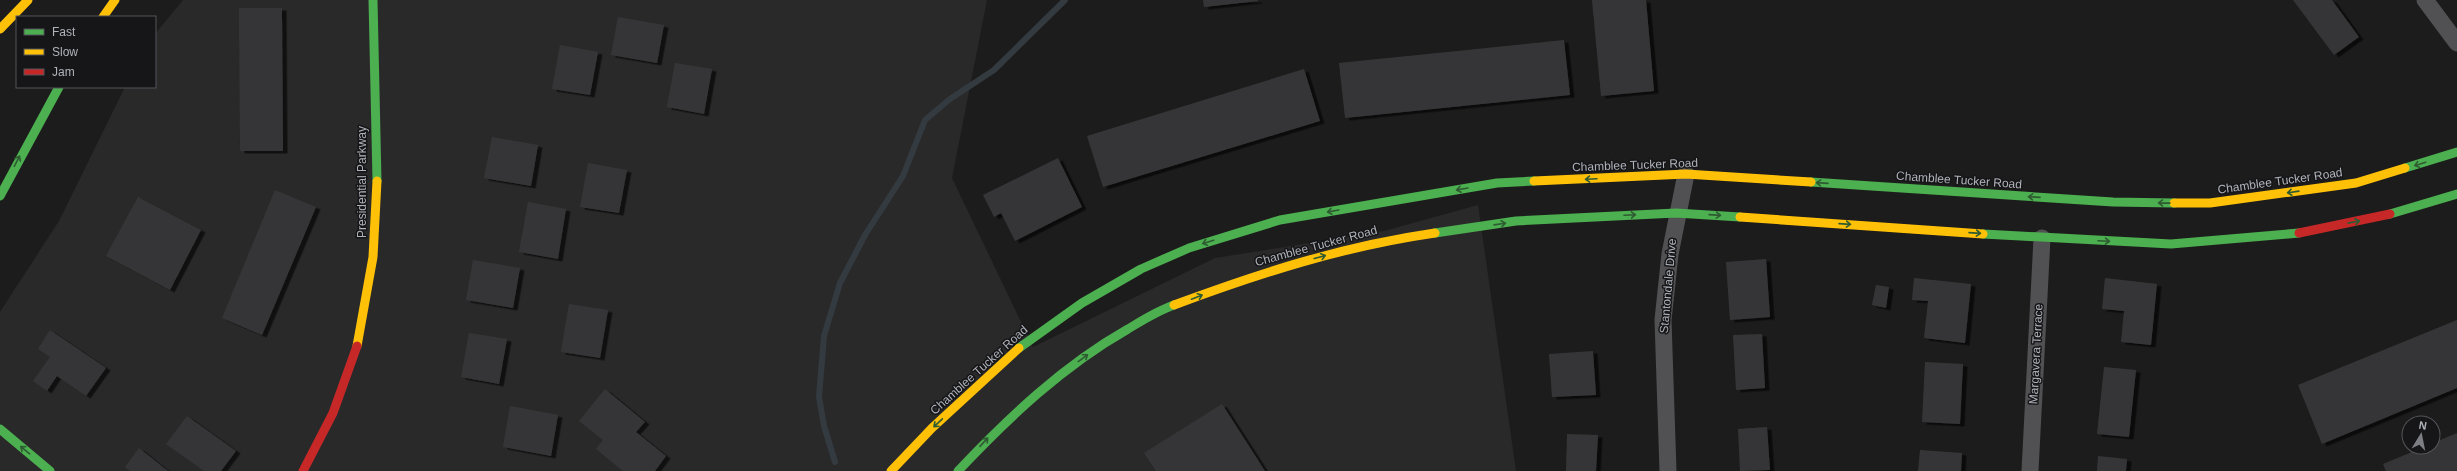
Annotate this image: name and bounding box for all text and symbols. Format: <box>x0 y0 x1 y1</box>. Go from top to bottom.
legend <box>16 16 156 88</box>
text: Fast <box>52 25 76 39</box>
text: Slow <box>52 45 78 59</box>
text: Jam <box>52 65 75 79</box>
street label: Presidential Parkway <box>355 126 369 238</box>
one-way arrow <box>14 156 21 168</box>
street label: Chamblee Tucker Road <box>1572 156 1698 174</box>
one-way arrow <box>2414 161 2427 168</box>
street label: Chamblee Tucker Road <box>2217 165 2343 197</box>
street label: Chamblee Tucker Road <box>1896 169 2022 191</box>
one-way arrow <box>1585 175 1598 182</box>
one-way arrow <box>1816 179 1829 186</box>
one-way arrow <box>1456 185 1469 193</box>
one-way arrow <box>2287 188 2300 196</box>
one-way arrow <box>2028 193 2041 200</box>
one-way arrow <box>2158 199 2171 207</box>
one-way arrow <box>1327 207 1340 215</box>
one-way arrow <box>1623 212 1636 219</box>
one-way arrow <box>1708 212 1721 219</box>
one-way arrow <box>2347 218 2360 226</box>
one-way arrow <box>1493 220 1506 227</box>
one-way arrow <box>1838 221 1851 228</box>
street label: Chamblee Tucker Road <box>1253 223 1379 269</box>
one-way arrow <box>1968 229 1981 236</box>
one-way arrow <box>2097 237 2110 244</box>
street label: Stantondale Drive <box>1657 238 1679 334</box>
one-way arrow <box>1201 239 1214 246</box>
one-way arrow <box>1313 253 1326 260</box>
one-way arrow <box>1190 292 1202 300</box>
street label: Margavera Terrace <box>2026 303 2046 405</box>
street label: Chamblee Tucker Road <box>927 323 1031 417</box>
one-way arrow <box>1077 354 1088 362</box>
north arrow <box>2401 415 2441 455</box>
one-way arrow <box>933 418 943 428</box>
text: N <box>2418 419 2428 432</box>
one-way arrow <box>979 438 988 448</box>
one-way arrow <box>20 446 31 455</box>

